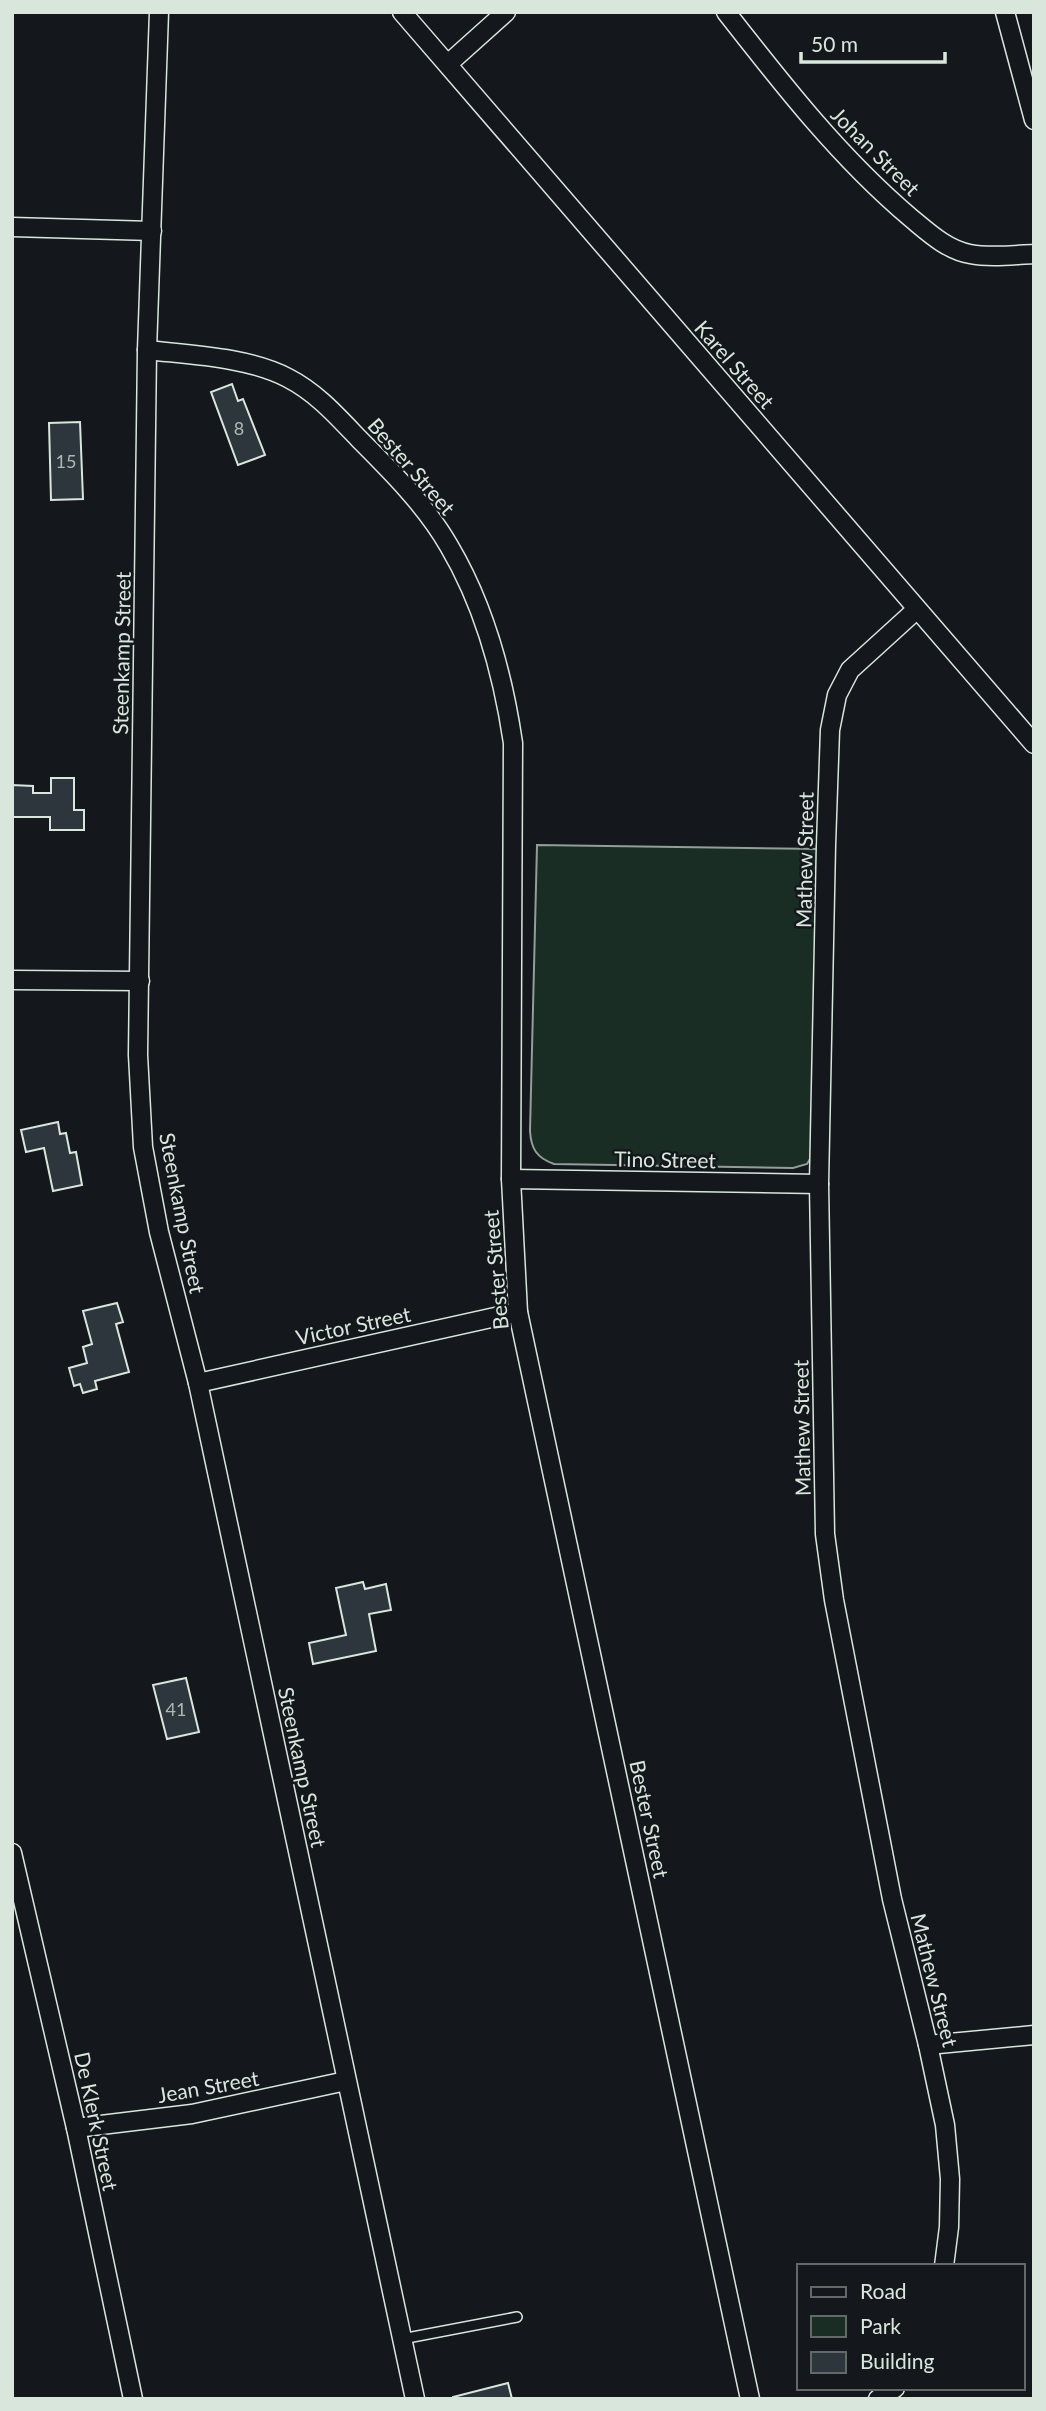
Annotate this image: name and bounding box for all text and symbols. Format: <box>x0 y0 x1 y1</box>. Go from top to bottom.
scale bar <box>801 21 944 65</box>
text: 50 m <box>811 31 858 56</box>
street label: Johan Street <box>827 102 926 201</box>
street label: Karel Street <box>690 315 780 413</box>
street label: Bester Street <box>363 412 461 520</box>
house number: 8 <box>234 417 244 439</box>
house number: 15 <box>56 450 76 472</box>
street label: Steenkamp Street <box>107 571 135 735</box>
street label: Mathew Street <box>790 791 818 928</box>
street label: Steenkamp Street <box>155 1131 211 1296</box>
street label: Tino Street <box>614 1146 717 1172</box>
street label: Bester Street <box>477 1209 513 1331</box>
street label: Victor Street <box>293 1301 413 1349</box>
street label: Mathew Street <box>787 1359 815 1496</box>
street label: Steenkamp Street <box>274 1685 332 1850</box>
house number: 41 <box>166 1698 186 1720</box>
street label: Bester Street <box>625 1758 675 1881</box>
street label: Mathew Street <box>906 1911 964 2050</box>
street label: De Klerk Street <box>70 2049 124 2193</box>
street label: Jean Street <box>155 2065 261 2107</box>
legend <box>797 2264 1025 2390</box>
text: Road <box>860 2278 907 2303</box>
text: Park <box>860 2313 901 2338</box>
text: Building <box>860 2348 935 2373</box>

